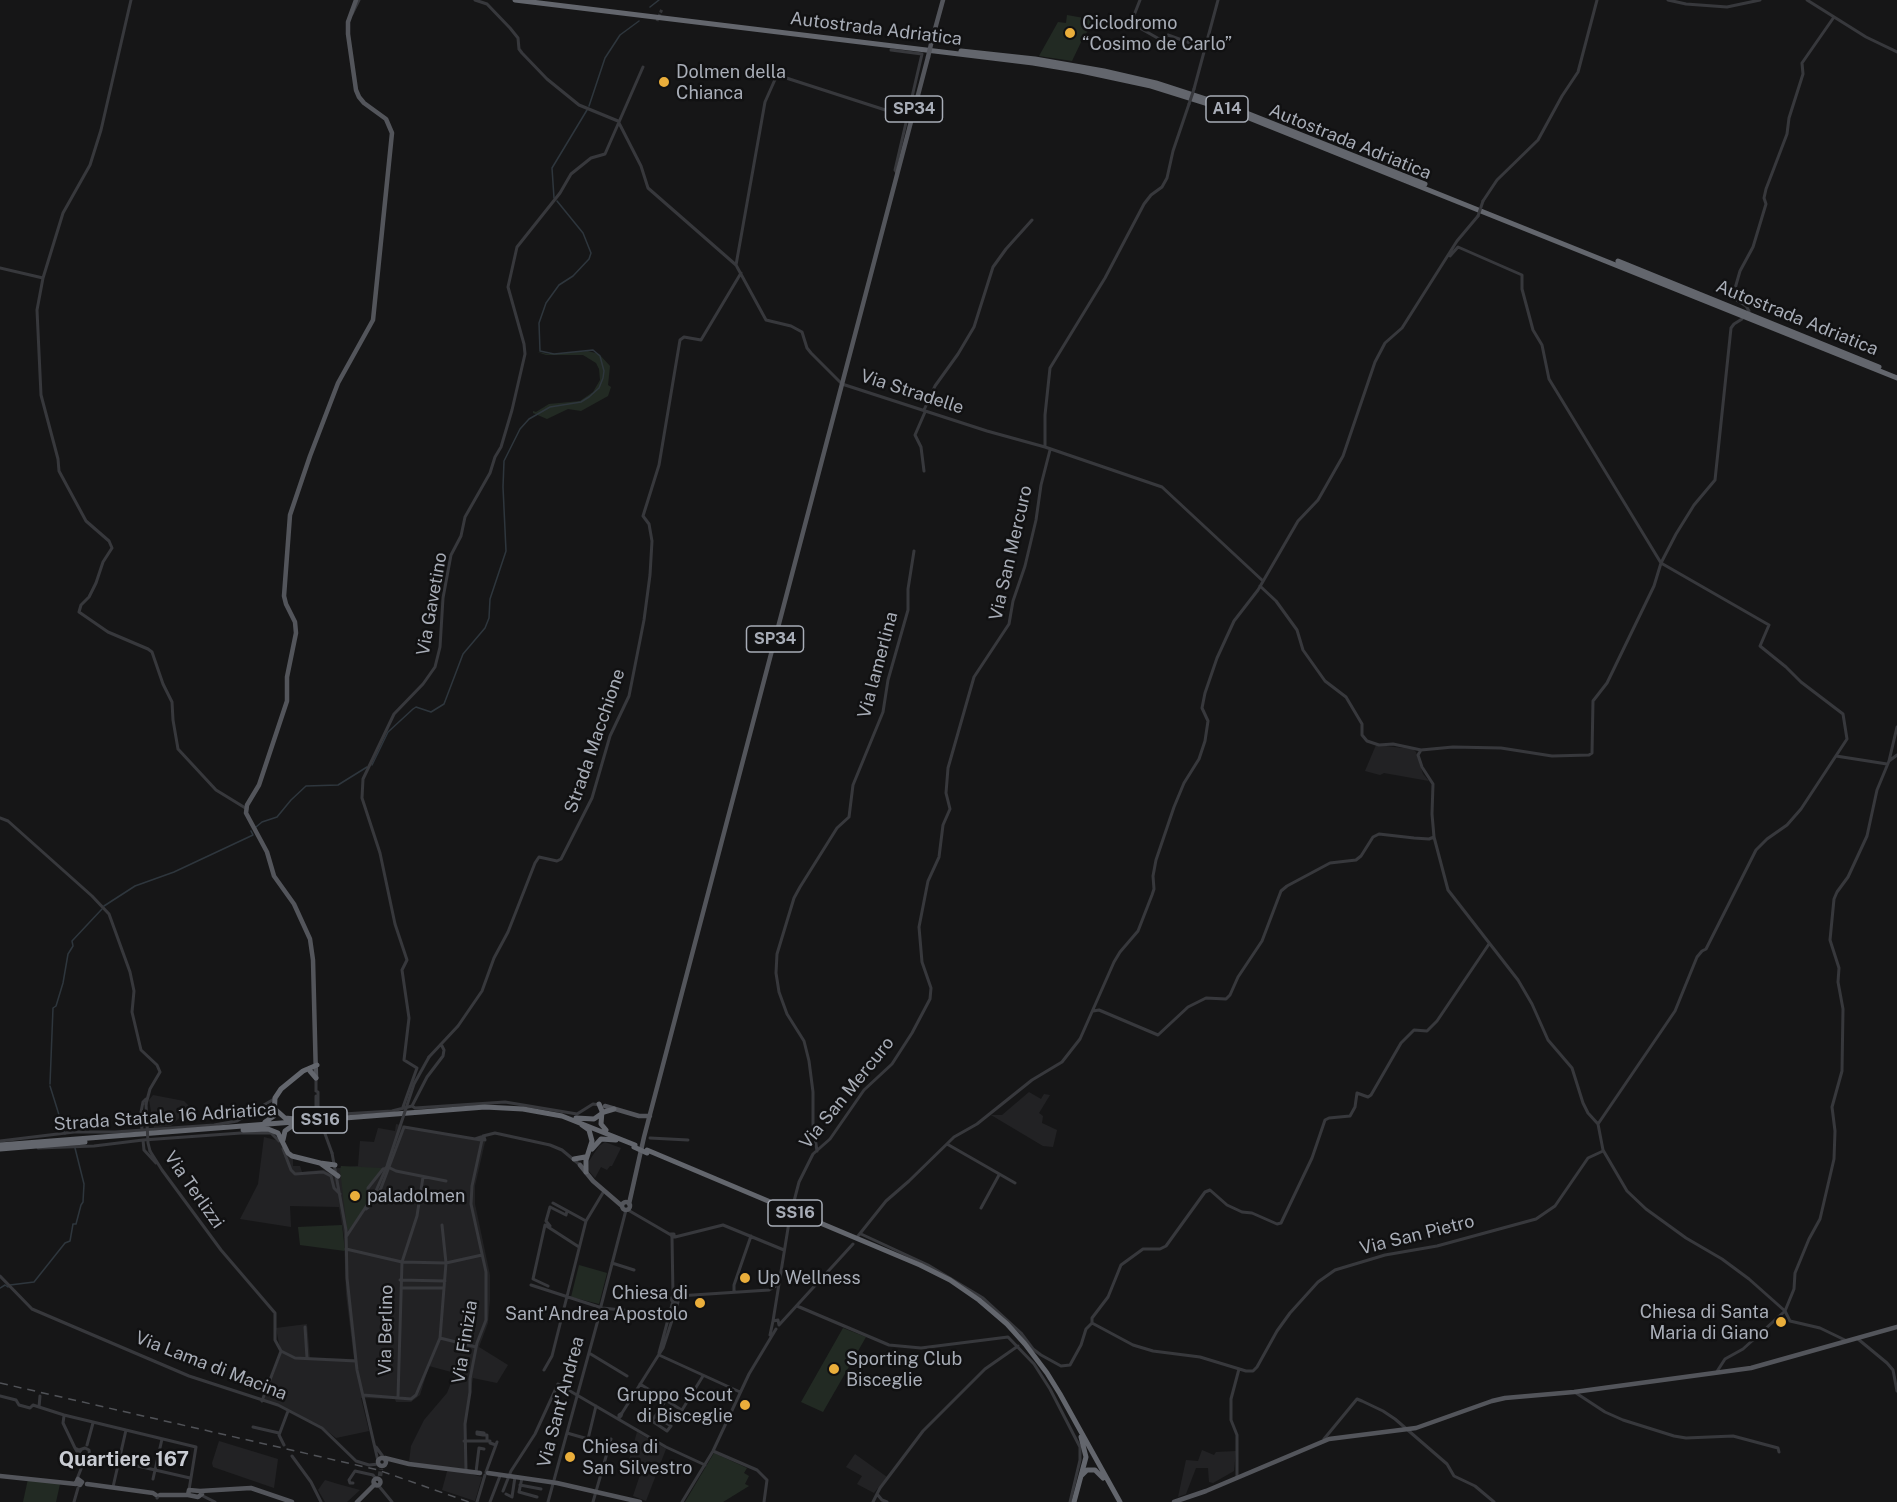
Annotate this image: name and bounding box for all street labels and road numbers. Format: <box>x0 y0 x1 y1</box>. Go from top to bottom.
street label: Autostrada Adriatica <box>789 8 963 50</box>
road number: SP34 <box>886 96 942 122</box>
road number: A14 <box>1206 96 1248 122</box>
street label: Autostrada Adriatica <box>1266 100 1434 184</box>
street label: Autostrada Adriatica <box>1713 276 1881 360</box>
street label: Via Stradelle <box>858 365 966 419</box>
street label: Via San Mercuro <box>985 483 1037 623</box>
street label: Via Gavetino <box>412 551 452 657</box>
street label: Via lamerlina <box>853 609 903 721</box>
road number: SP34 <box>746 626 804 652</box>
street label: Strada Macchione <box>560 666 630 816</box>
street label: Via San Mercuro <box>795 1033 899 1153</box>
street label: Strada Statale 16 Adriatica <box>53 1098 277 1136</box>
road number: SS16 <box>293 1107 347 1133</box>
street label: Via Terlizzi <box>160 1147 228 1233</box>
road number: SS16 <box>768 1200 822 1226</box>
street label: Via San Pietro <box>1357 1210 1477 1260</box>
street label: Via Berlino <box>374 1284 398 1376</box>
street label: Via Finizia <box>448 1299 482 1385</box>
street label: Via Lama di Macina <box>132 1327 290 1405</box>
street label: Via Sant'Andrea <box>533 1334 589 1470</box>

